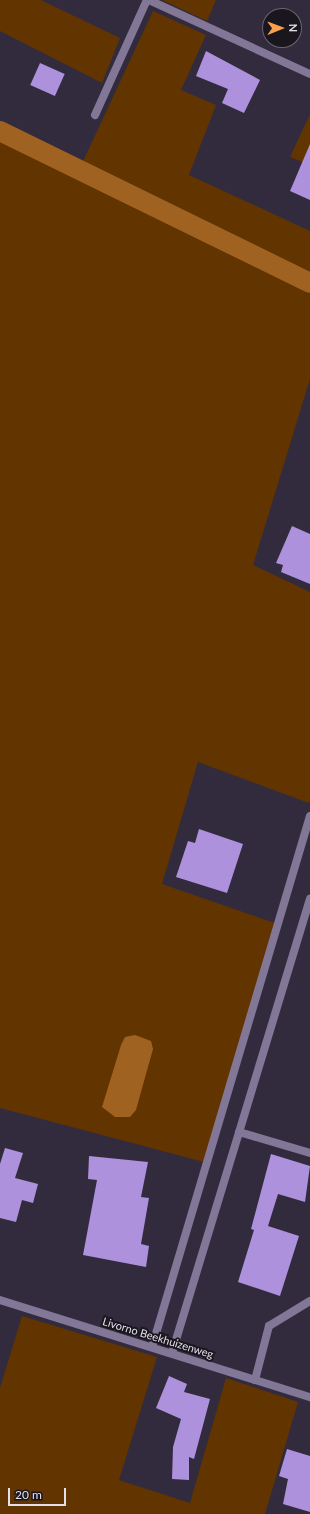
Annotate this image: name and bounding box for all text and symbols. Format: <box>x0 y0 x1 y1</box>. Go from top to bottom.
north arrow <box>262 8 302 48</box>
text: N <box>287 23 300 32</box>
street label: Livorno Beekhuizenweg <box>101 1315 215 1361</box>
scale bar <box>10 1480 68 1506</box>
text: 20 m <box>15 1487 42 1502</box>

